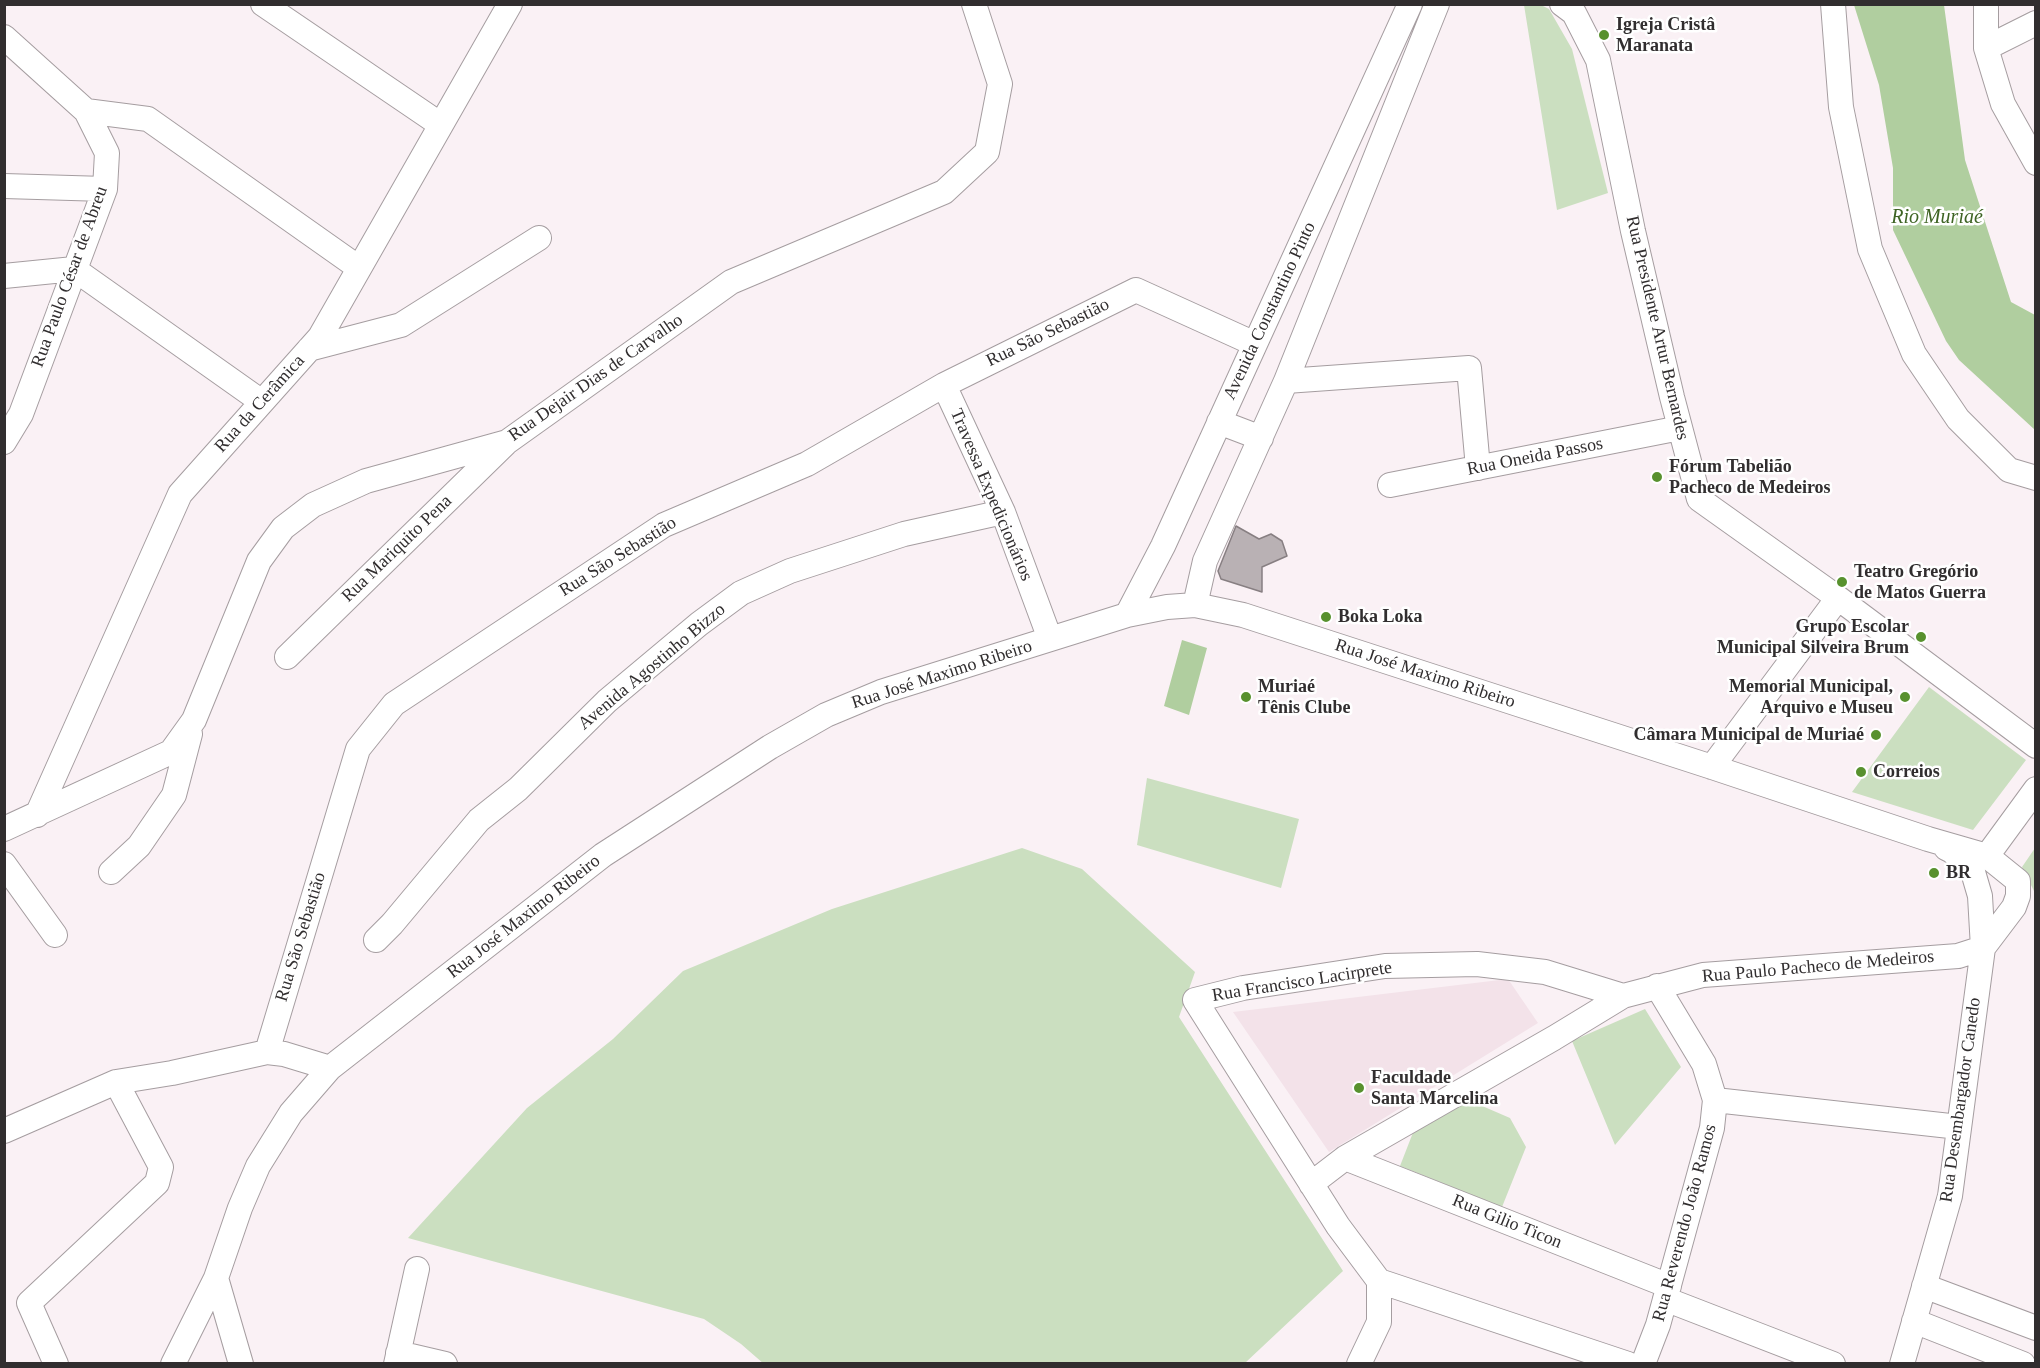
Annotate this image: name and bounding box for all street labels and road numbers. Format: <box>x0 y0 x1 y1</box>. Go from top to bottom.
street label: Rua Paulo César de Abreu <box>27 184 113 370</box>
street label: Rua Presidente Artur Bernardes <box>1621 214 1693 442</box>
street label: Avenida Constantino Pinto <box>1219 219 1321 403</box>
street label: Rua São Sebastião <box>983 294 1113 372</box>
street label: Rua Dejair Dias de Carvalho <box>505 310 687 446</box>
street label: Rua da Cerâmica <box>211 351 309 457</box>
street label: Travessa Expedicionários <box>945 406 1037 584</box>
street label: Rua Oneida Passos <box>1465 433 1605 481</box>
street label: Rua Mariquito Pena <box>337 491 457 607</box>
street label: Rua São Sebastião <box>555 512 681 602</box>
street label: Avenida Agostinho Bizzo <box>574 599 730 735</box>
street label: Rua José Maximo Ribeiro <box>1332 635 1518 713</box>
street label: Rua José Maximo Ribeiro <box>849 636 1035 714</box>
street label: Rua José Maximo Ribeiro <box>443 850 605 984</box>
street label: Rua São Sebastião <box>271 870 331 1004</box>
street label: Rua Paulo Pacheco de Medeiros <box>1701 946 1935 988</box>
street label: Rua Francisco Lacirprete <box>1210 957 1394 1007</box>
street label: Rua Desembargador Canedo <box>1936 996 1986 1204</box>
street label: Rua Reverendo João Ramos <box>1648 1122 1722 1324</box>
street label: Rua Gilio Ticon <box>1449 1190 1565 1254</box>

